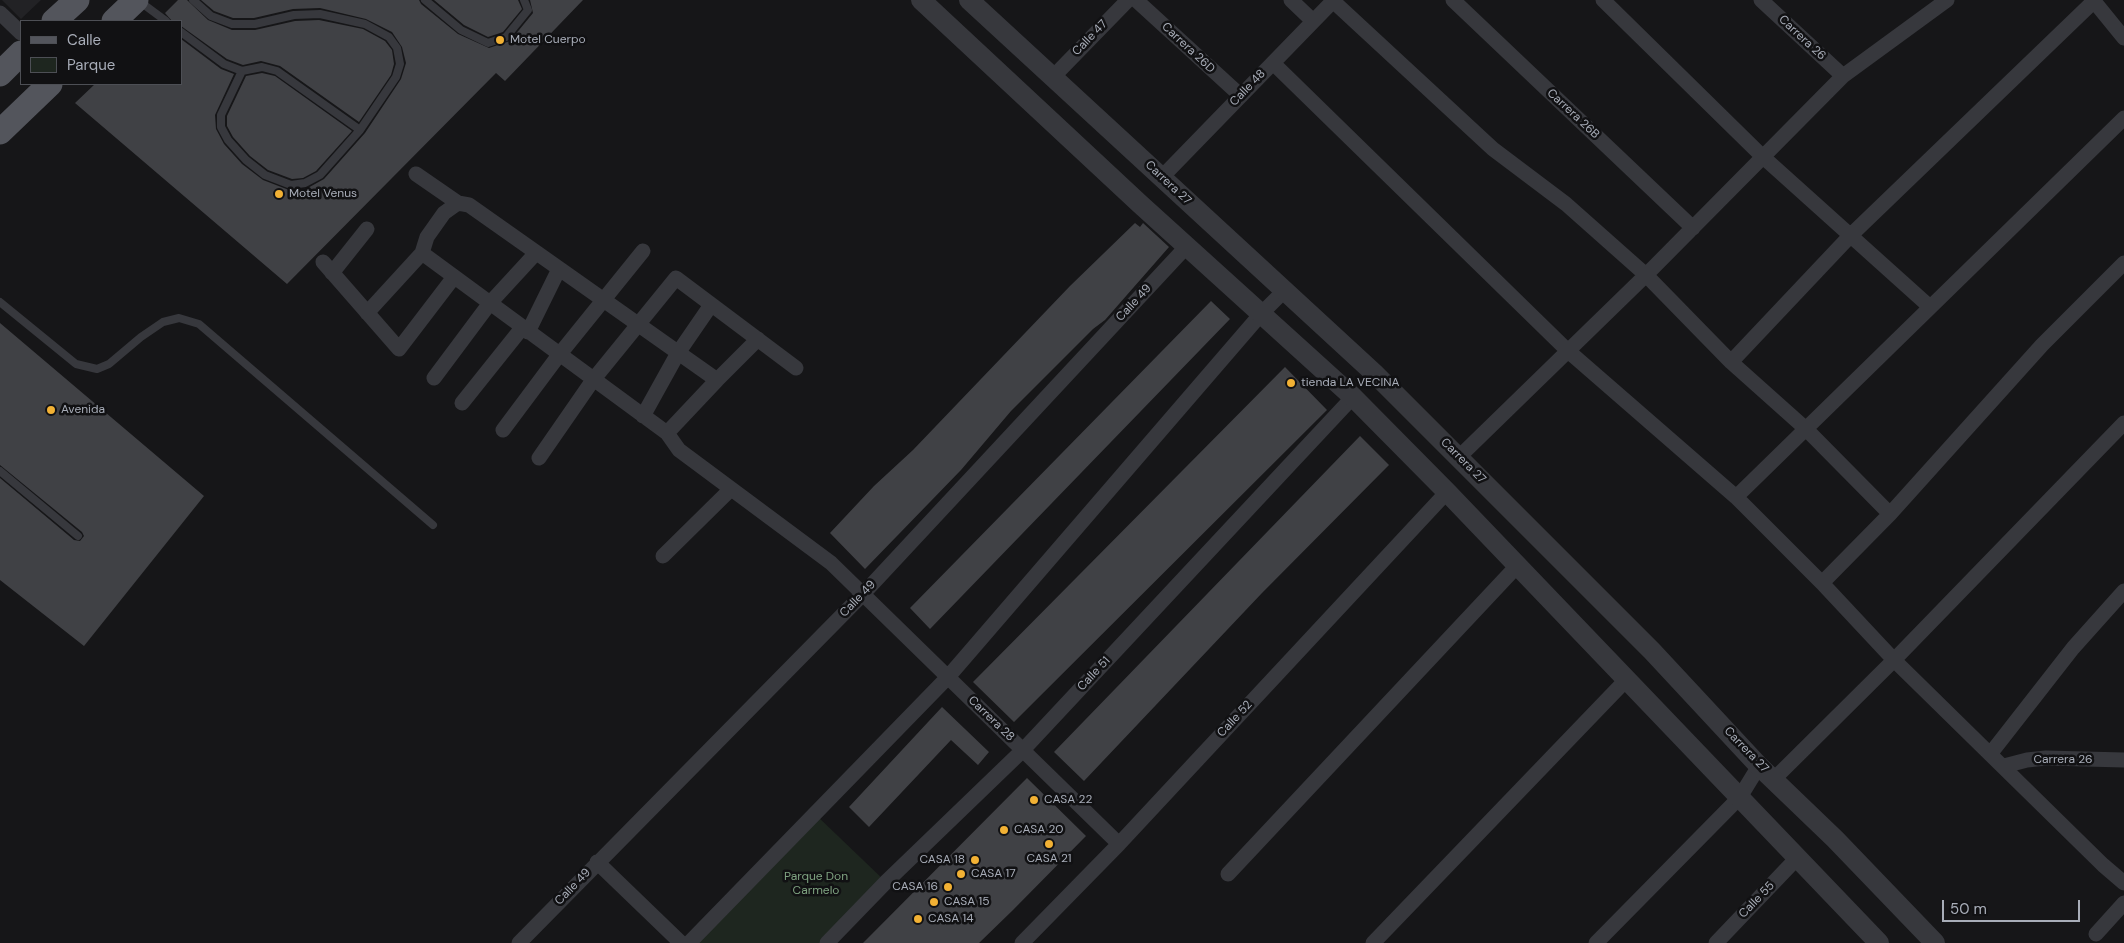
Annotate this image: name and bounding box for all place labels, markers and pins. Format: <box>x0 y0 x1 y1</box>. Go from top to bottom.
place label: Motel Cuerpo <box>510 33 586 47</box>
marker: Motel Cuerpo <box>494 34 506 46</box>
place label: Motel Venus <box>289 187 357 201</box>
marker: Motel Venus <box>273 188 285 200</box>
place label: tienda LA VECINA <box>1301 376 1399 390</box>
marker: tienda LA VECINA <box>1285 377 1297 389</box>
place label: Avenida <box>61 403 105 417</box>
marker: Avenida <box>45 404 57 416</box>
place label: CASA 22 <box>1044 793 1092 807</box>
marker: CASA 22 <box>1028 794 1040 806</box>
place label: CASA 20 <box>1014 823 1063 837</box>
marker: CASA 20 <box>998 824 1010 836</box>
marker: CASA 21 <box>1043 838 1055 850</box>
place label: CASA 21 <box>1026 852 1072 866</box>
place label: CASA 18 <box>919 853 965 867</box>
marker: CASA 18 <box>969 854 981 866</box>
place label: CASA 17 <box>971 867 1016 881</box>
marker: CASA 17 <box>955 868 967 880</box>
place label: CASA 16 <box>892 880 938 894</box>
marker: CASA 16 <box>942 881 954 893</box>
place label: CASA 15 <box>944 895 990 909</box>
marker: CASA 15 <box>928 896 940 908</box>
place label: CASA 14 <box>928 912 974 926</box>
marker: CASA 14 <box>912 913 924 925</box>

